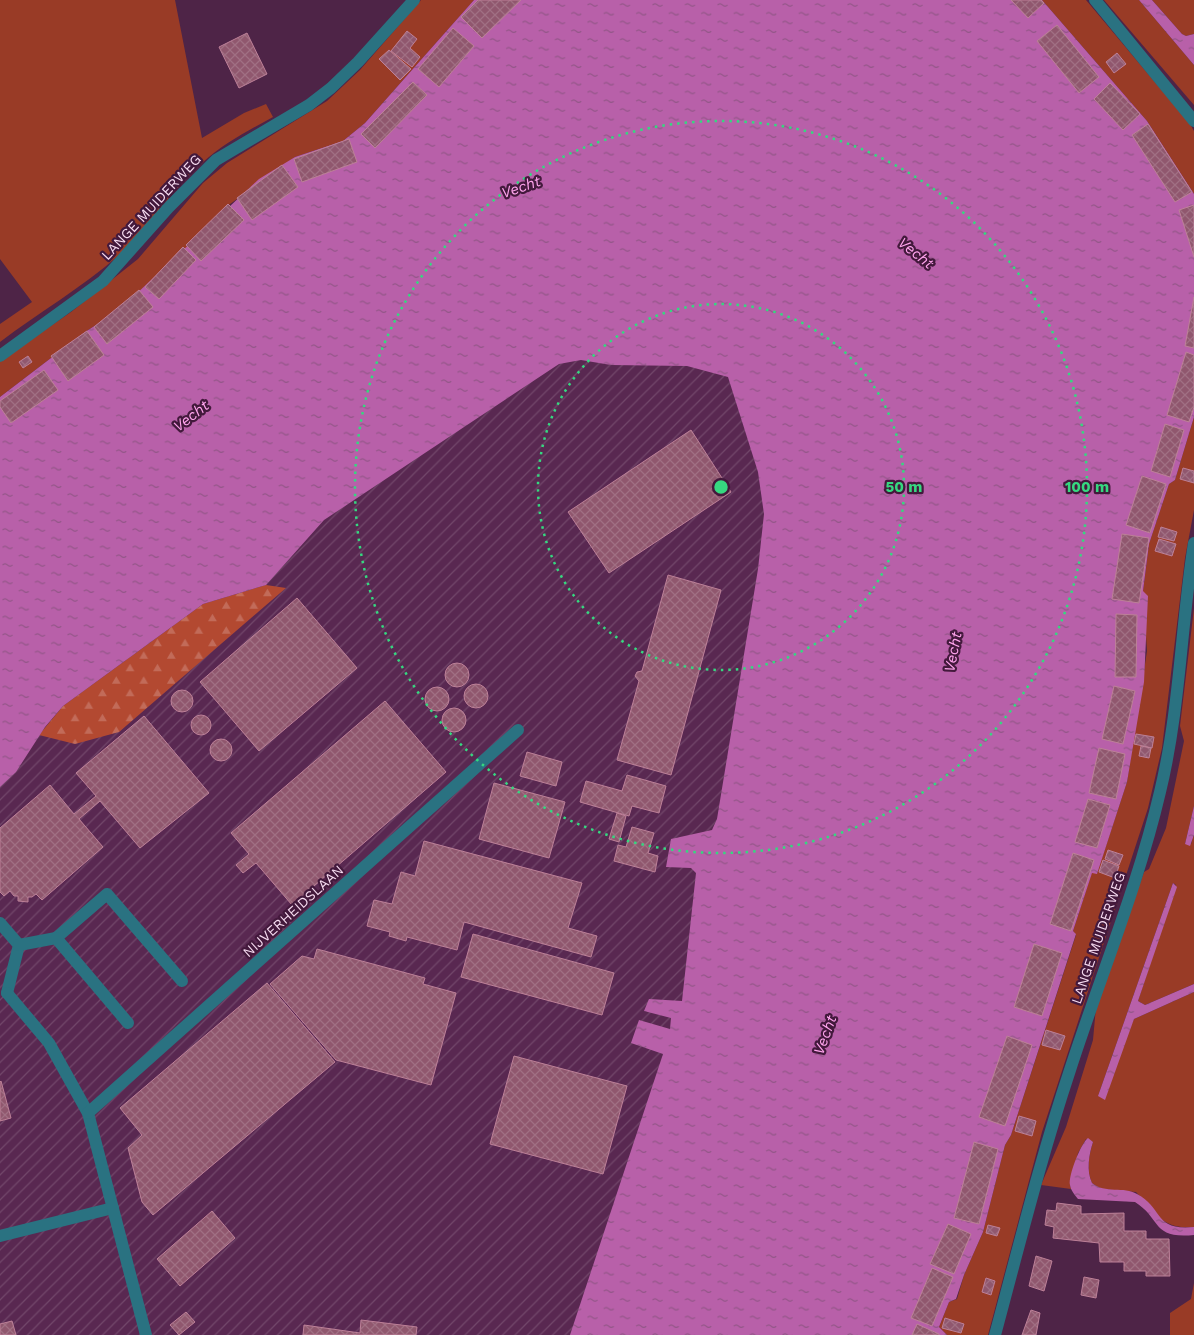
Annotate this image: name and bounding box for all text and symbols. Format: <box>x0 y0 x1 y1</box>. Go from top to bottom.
street label: LANGE MUIDERWEG <box>98 151 204 263</box>
water label: Vecht <box>499 172 544 202</box>
water label: Vecht <box>895 233 938 273</box>
water label: Vecht <box>170 396 213 436</box>
centre of rings <box>712 478 730 496</box>
text: 50 m <box>886 478 922 496</box>
text: 100 m <box>1065 478 1109 496</box>
water label: Vecht <box>940 630 966 674</box>
street label: NIJVERHEIDSLAAN <box>240 862 346 960</box>
street label: LANGE MUIDERWEG <box>1068 870 1128 1006</box>
water label: Vecht <box>810 1012 841 1057</box>

